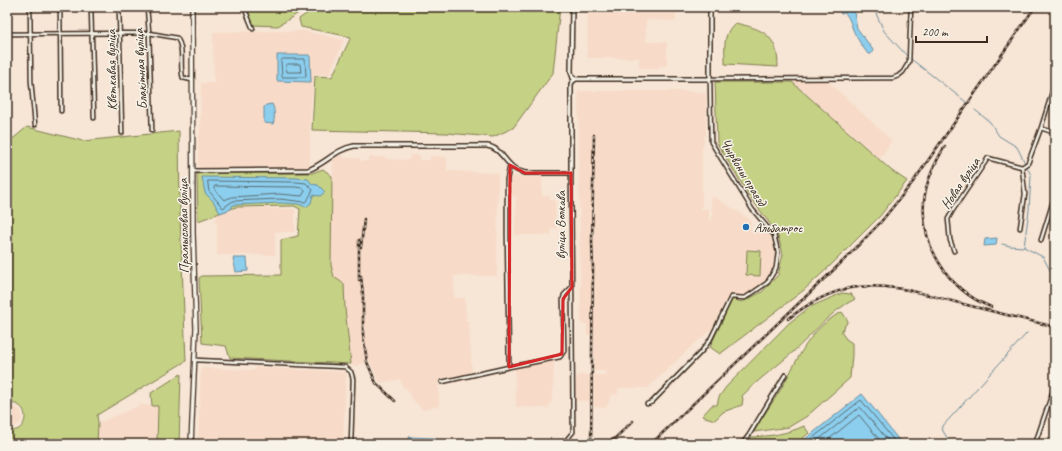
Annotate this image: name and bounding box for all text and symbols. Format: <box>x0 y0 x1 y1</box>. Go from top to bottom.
scale bar <box>916 18 987 44</box>
text: 200 m <box>922 24 949 40</box>
street label: Блакітная вуліца <box>130 27 151 110</box>
street label: Кветкавая вуліца <box>102 28 121 111</box>
street label: Чырвоны праезд <box>717 135 771 211</box>
street label: Новая вуліца <box>937 154 984 212</box>
street label: Прамысловая вуліца <box>174 177 193 274</box>
street label: вуліца Волкава <box>552 190 569 259</box>
place label: Альбатрос <box>754 219 803 236</box>
marker: Альбатрос <box>741 222 751 232</box>

